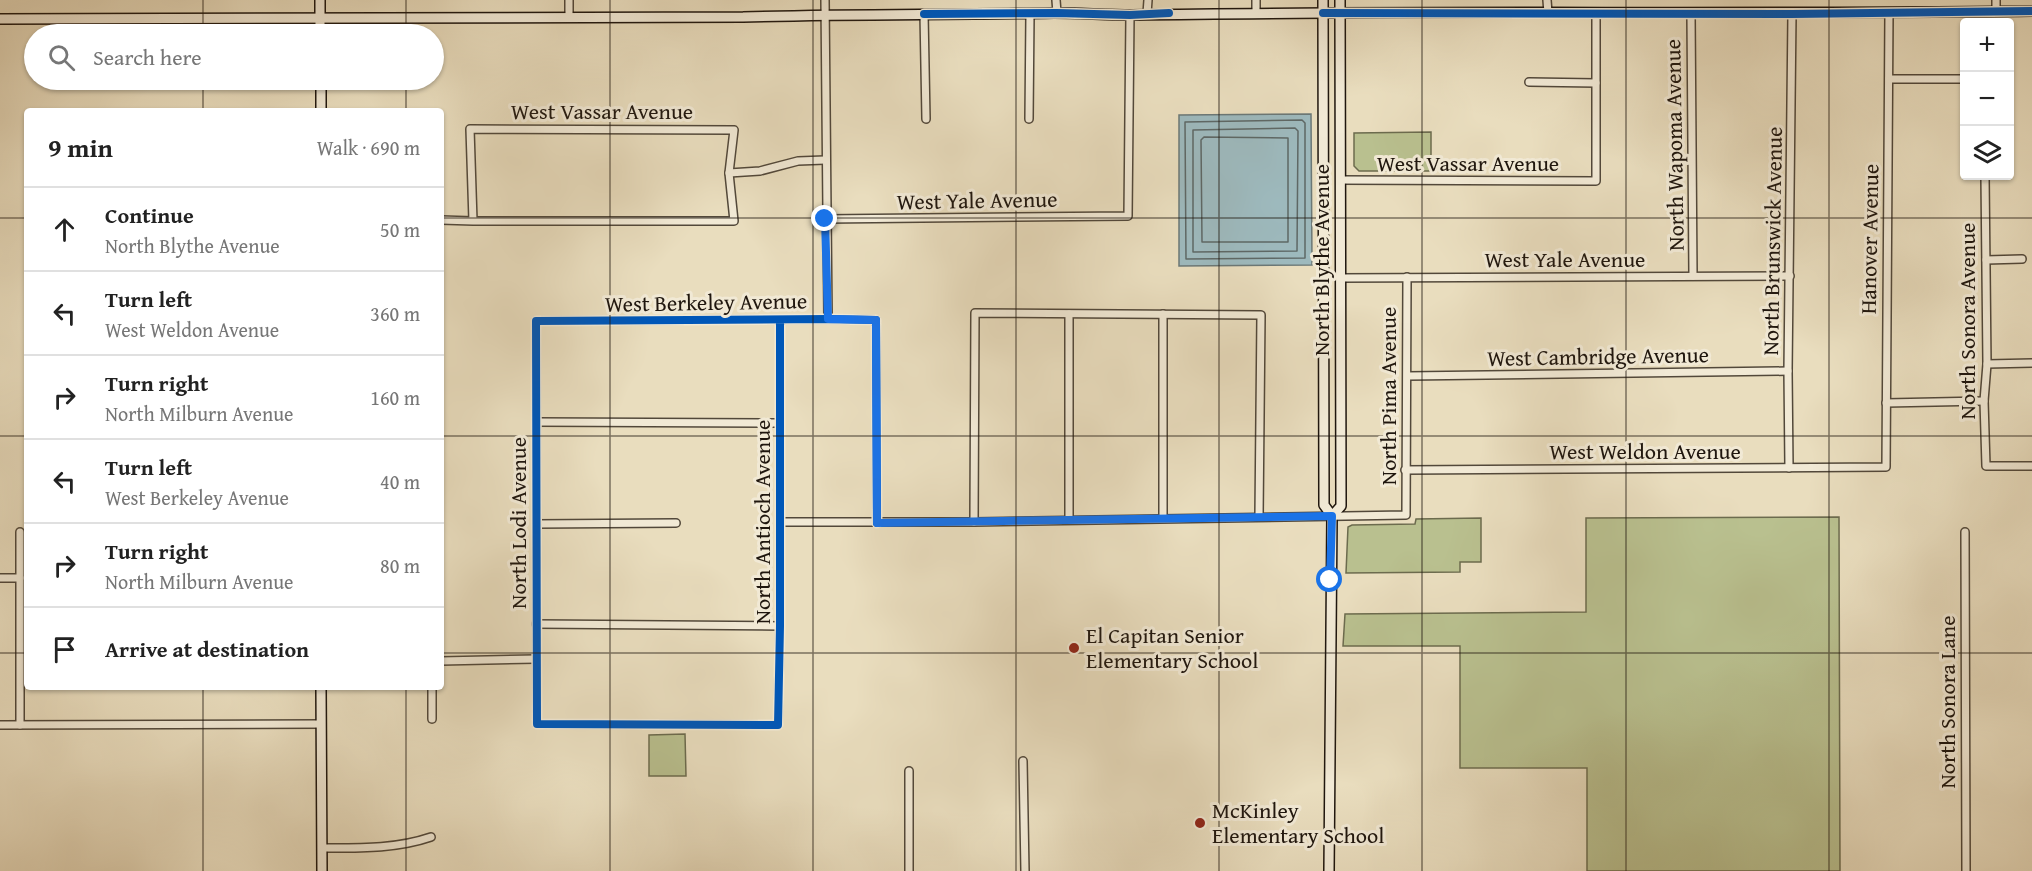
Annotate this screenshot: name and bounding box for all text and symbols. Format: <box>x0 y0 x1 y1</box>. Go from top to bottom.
map controls <box>1960 18 2014 180</box>
button: + <box>1960 18 2014 72</box>
search box <box>24 24 444 90</box>
street label: North Wapoma Avenue <box>1656 39 1692 251</box>
icon: search <box>45 41 78 74</box>
text: Search here <box>93 41 202 73</box>
button: − <box>1960 72 2014 126</box>
street label: West Vassar Avenue <box>511 95 693 127</box>
street label: North Brunswick Avenue <box>1754 126 1790 356</box>
button: layers <box>1960 126 2014 180</box>
text: 9 min <box>48 128 113 167</box>
text: Walk · 690 m <box>317 133 420 162</box>
street label: West Vassar Avenue <box>1377 147 1559 179</box>
street label: North Blythe Avenue <box>1305 164 1337 356</box>
street label: Hanover Avenue <box>1852 164 1886 314</box>
street label: West Yale Avenue <box>896 183 1058 217</box>
text: Continue <box>105 199 194 231</box>
route end <box>811 205 837 231</box>
icon: ahead <box>48 213 81 246</box>
text: 50 m <box>380 215 420 244</box>
street label: North Sonora Avenue <box>1951 223 1983 419</box>
text: North Blythe Avenue <box>105 231 280 260</box>
street label: West Yale Avenue <box>1485 243 1645 275</box>
text: Turn left <box>105 283 192 315</box>
street label: West Berkeley Avenue <box>605 284 807 320</box>
icon: left <box>48 297 81 330</box>
text: 360 m <box>370 299 420 328</box>
street label: North Pima Avenue <box>1372 307 1404 485</box>
text: West Weldon Avenue <box>105 315 279 344</box>
street label: West Cambridge Avenue <box>1487 338 1709 374</box>
text: Turn right <box>105 367 208 399</box>
icon: right <box>48 381 81 414</box>
text: 160 m <box>370 383 420 412</box>
text: North Milburn Avenue <box>105 399 293 428</box>
street label: North Antioch Avenue <box>746 420 778 624</box>
street label: West Weldon Avenue <box>1549 435 1741 467</box>
street label: North Lodi Avenue <box>502 437 534 609</box>
text: Turn left <box>105 451 192 483</box>
icon: left <box>48 465 81 498</box>
text: 40 m <box>380 467 420 496</box>
text: West Berkeley Avenue <box>105 483 289 512</box>
text: Turn right <box>105 535 208 567</box>
icon: right <box>48 549 81 582</box>
text: 80 m <box>380 551 420 580</box>
route start <box>1316 566 1342 592</box>
text: North Milburn Avenue <box>105 567 293 596</box>
street label: North Sonora Lane <box>1931 615 1963 789</box>
place label: El Capitan Senior Elementary School <box>1086 619 1258 676</box>
icon: arrive <box>48 633 81 666</box>
text: Arrive at destination <box>105 633 309 665</box>
marker: El Capitan Senior Elementary School <box>1067 641 1081 655</box>
place label: McKinley Elementary School <box>1212 794 1384 851</box>
marker: McKinley Elementary School <box>1193 816 1207 830</box>

